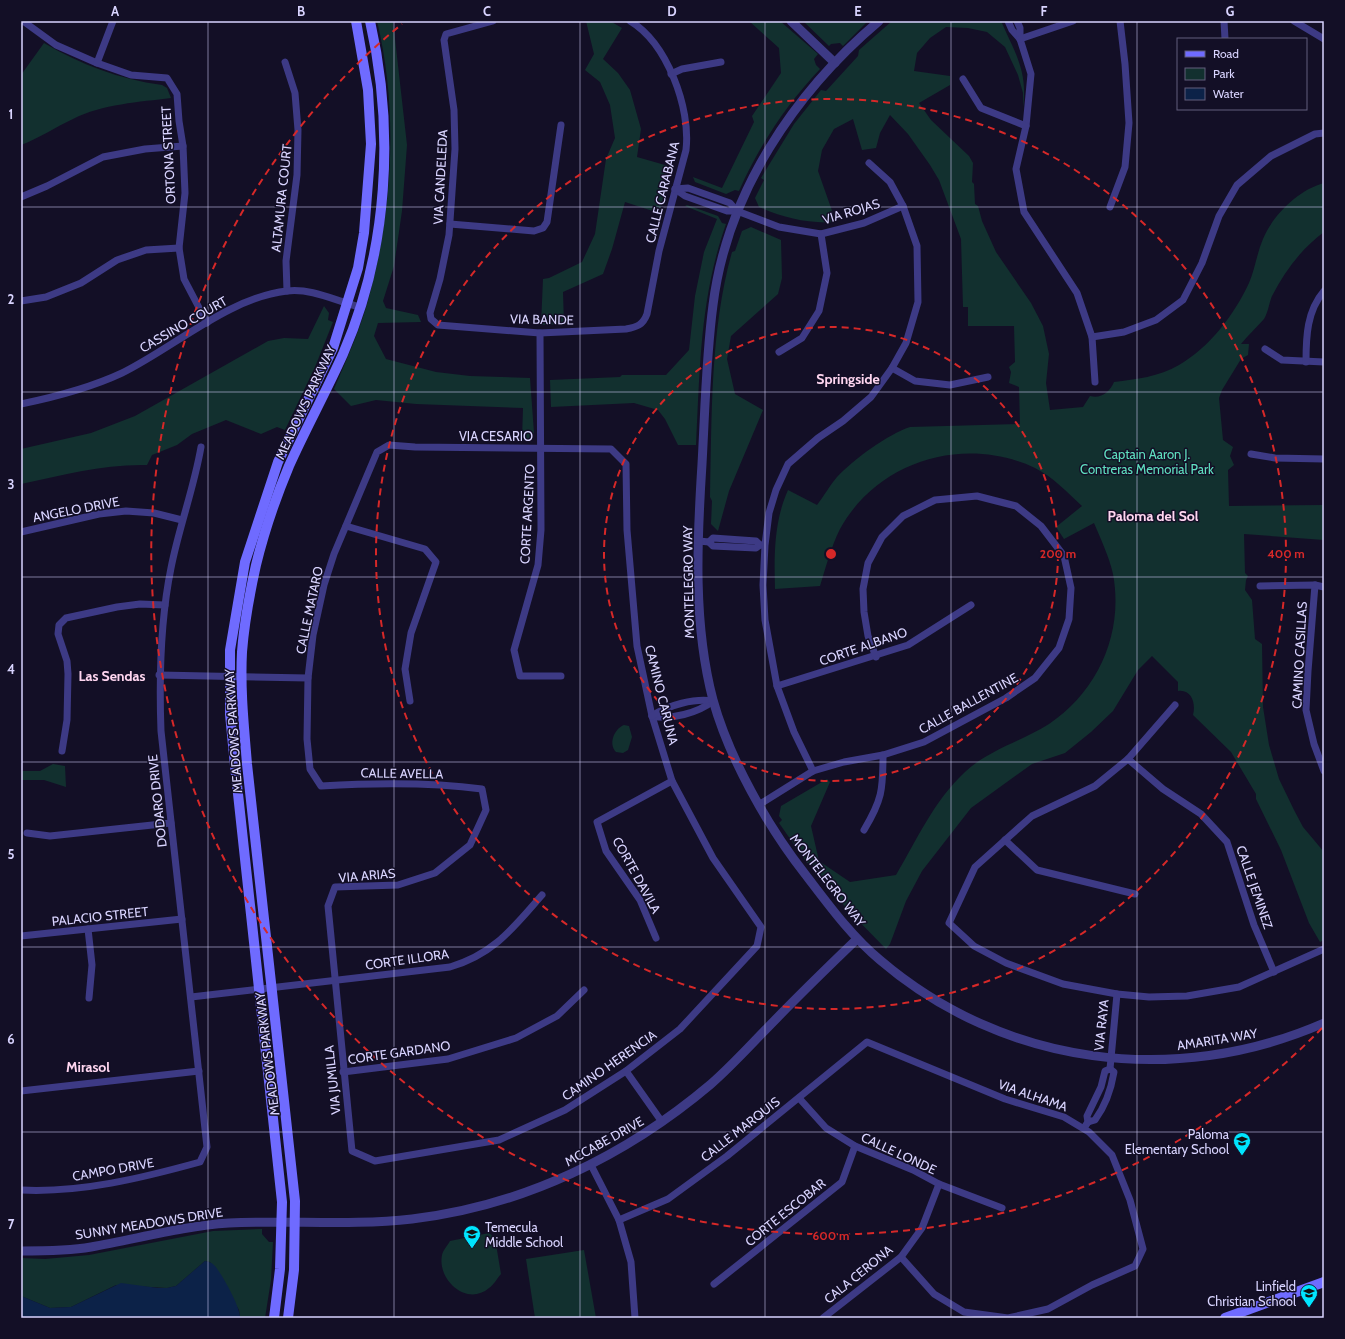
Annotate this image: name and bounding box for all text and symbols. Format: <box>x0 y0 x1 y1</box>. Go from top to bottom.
text: A <box>111 3 120 19</box>
text: B <box>297 3 305 19</box>
text: C <box>483 3 491 19</box>
text: D <box>667 3 677 19</box>
text: E <box>854 3 862 19</box>
text: F <box>1041 3 1048 19</box>
text: G <box>1226 3 1235 19</box>
legend <box>1177 38 1307 110</box>
text: Road <box>1213 46 1239 61</box>
text: Park <box>1213 66 1235 81</box>
text: Water <box>1213 86 1244 101</box>
text: 1 <box>9 106 13 122</box>
street label: ORTONA STREET <box>157 106 179 204</box>
street label: VIA CANDELEDA <box>430 129 450 225</box>
street label: CALLE CARABANA <box>642 140 682 244</box>
street label: ALTAMURA COURT <box>267 143 295 253</box>
street label: VIA ROJAS <box>820 195 882 227</box>
text: 2 <box>8 291 15 307</box>
street label: CASSINO COURT <box>136 292 230 356</box>
street label: VIA BANDE <box>510 310 574 328</box>
street label: MEADOWS PARKWAY <box>271 342 339 462</box>
district label: Springside <box>816 370 880 388</box>
street label: VIA CESARIO <box>459 428 533 444</box>
park label: Captain Aaron J. Contreras Memorial Park <box>1080 446 1214 477</box>
street label: CORTE ARGENTO <box>516 464 538 564</box>
text: 3 <box>7 476 15 492</box>
street label: ANGELO DRIVE <box>31 493 121 525</box>
district label: Paloma del Sol <box>1108 507 1199 525</box>
street label: MONTELEGRO WAY <box>679 525 697 639</box>
text: 200 m <box>1040 546 1076 561</box>
text: 400 m <box>1267 546 1305 561</box>
centre of rings <box>824 547 838 561</box>
street label: CALLE MATARO <box>292 565 326 655</box>
street label: CAMINO CASILLAS <box>1288 601 1310 709</box>
street label: CORTE ALBANO <box>817 623 909 669</box>
street label: CAMINO CARUNA <box>642 643 682 747</box>
text: 4 <box>7 661 15 677</box>
district label: Las Sendas <box>79 667 146 685</box>
street label: MEADOWS PARKWAY <box>221 668 245 794</box>
street label: CALLE BALLENTINE <box>916 669 1020 737</box>
street label: DODARO DRIVE <box>144 754 170 848</box>
street label: CALLE AVELLA <box>361 764 443 782</box>
street label: MONTELEGRO WAY <box>787 830 870 930</box>
street label: CORTE DAVILA <box>609 834 665 916</box>
street label: CALLE JEMINEZ <box>1233 843 1277 932</box>
text: 5 <box>8 846 15 862</box>
street label: VIA ARIAS <box>338 865 396 885</box>
street label: PALACIO STREET <box>51 903 149 929</box>
street label: CORTE ILLORA <box>364 945 450 973</box>
street label: MEADOWS PARKWAY <box>251 991 283 1117</box>
street label: VIA RAYA <box>1090 998 1112 1052</box>
street label: AMARITA WAY <box>1176 1025 1259 1053</box>
street label: CAMINO HERENCIA <box>559 1026 659 1104</box>
text: 6 <box>7 1031 15 1047</box>
street label: CORTE GARDANO <box>347 1037 451 1067</box>
street label: VIA JUMILLA <box>320 1045 344 1115</box>
district label: Mirasol <box>66 1058 110 1076</box>
street label: VIA ALHAMA <box>996 1076 1070 1114</box>
street label: CALLE MARQUIS <box>697 1093 783 1165</box>
street label: MCCABE DRIVE <box>562 1113 646 1169</box>
place label: Paloma Elementary School <box>1125 1126 1230 1157</box>
street label: CALLE LONDE <box>859 1129 939 1177</box>
school or university icon: Paloma Elementary School <box>1232 1131 1252 1156</box>
street label: CAMPO DRIVE <box>71 1154 155 1184</box>
street label: CORTE ESCOBAR <box>742 1175 829 1249</box>
street label: SUNNY MEADOWS DRIVE <box>74 1203 224 1243</box>
text: 7 <box>8 1216 15 1232</box>
place label: Temecula Middle School <box>485 1219 563 1250</box>
school or university icon: Temecula Middle School <box>462 1224 482 1249</box>
text: 600 m <box>813 1228 849 1243</box>
street label: CALA CERONA <box>820 1241 896 1307</box>
place label: Linfield Christian School <box>1207 1278 1296 1309</box>
school or university icon: Linfield Christian School <box>1299 1283 1319 1308</box>

